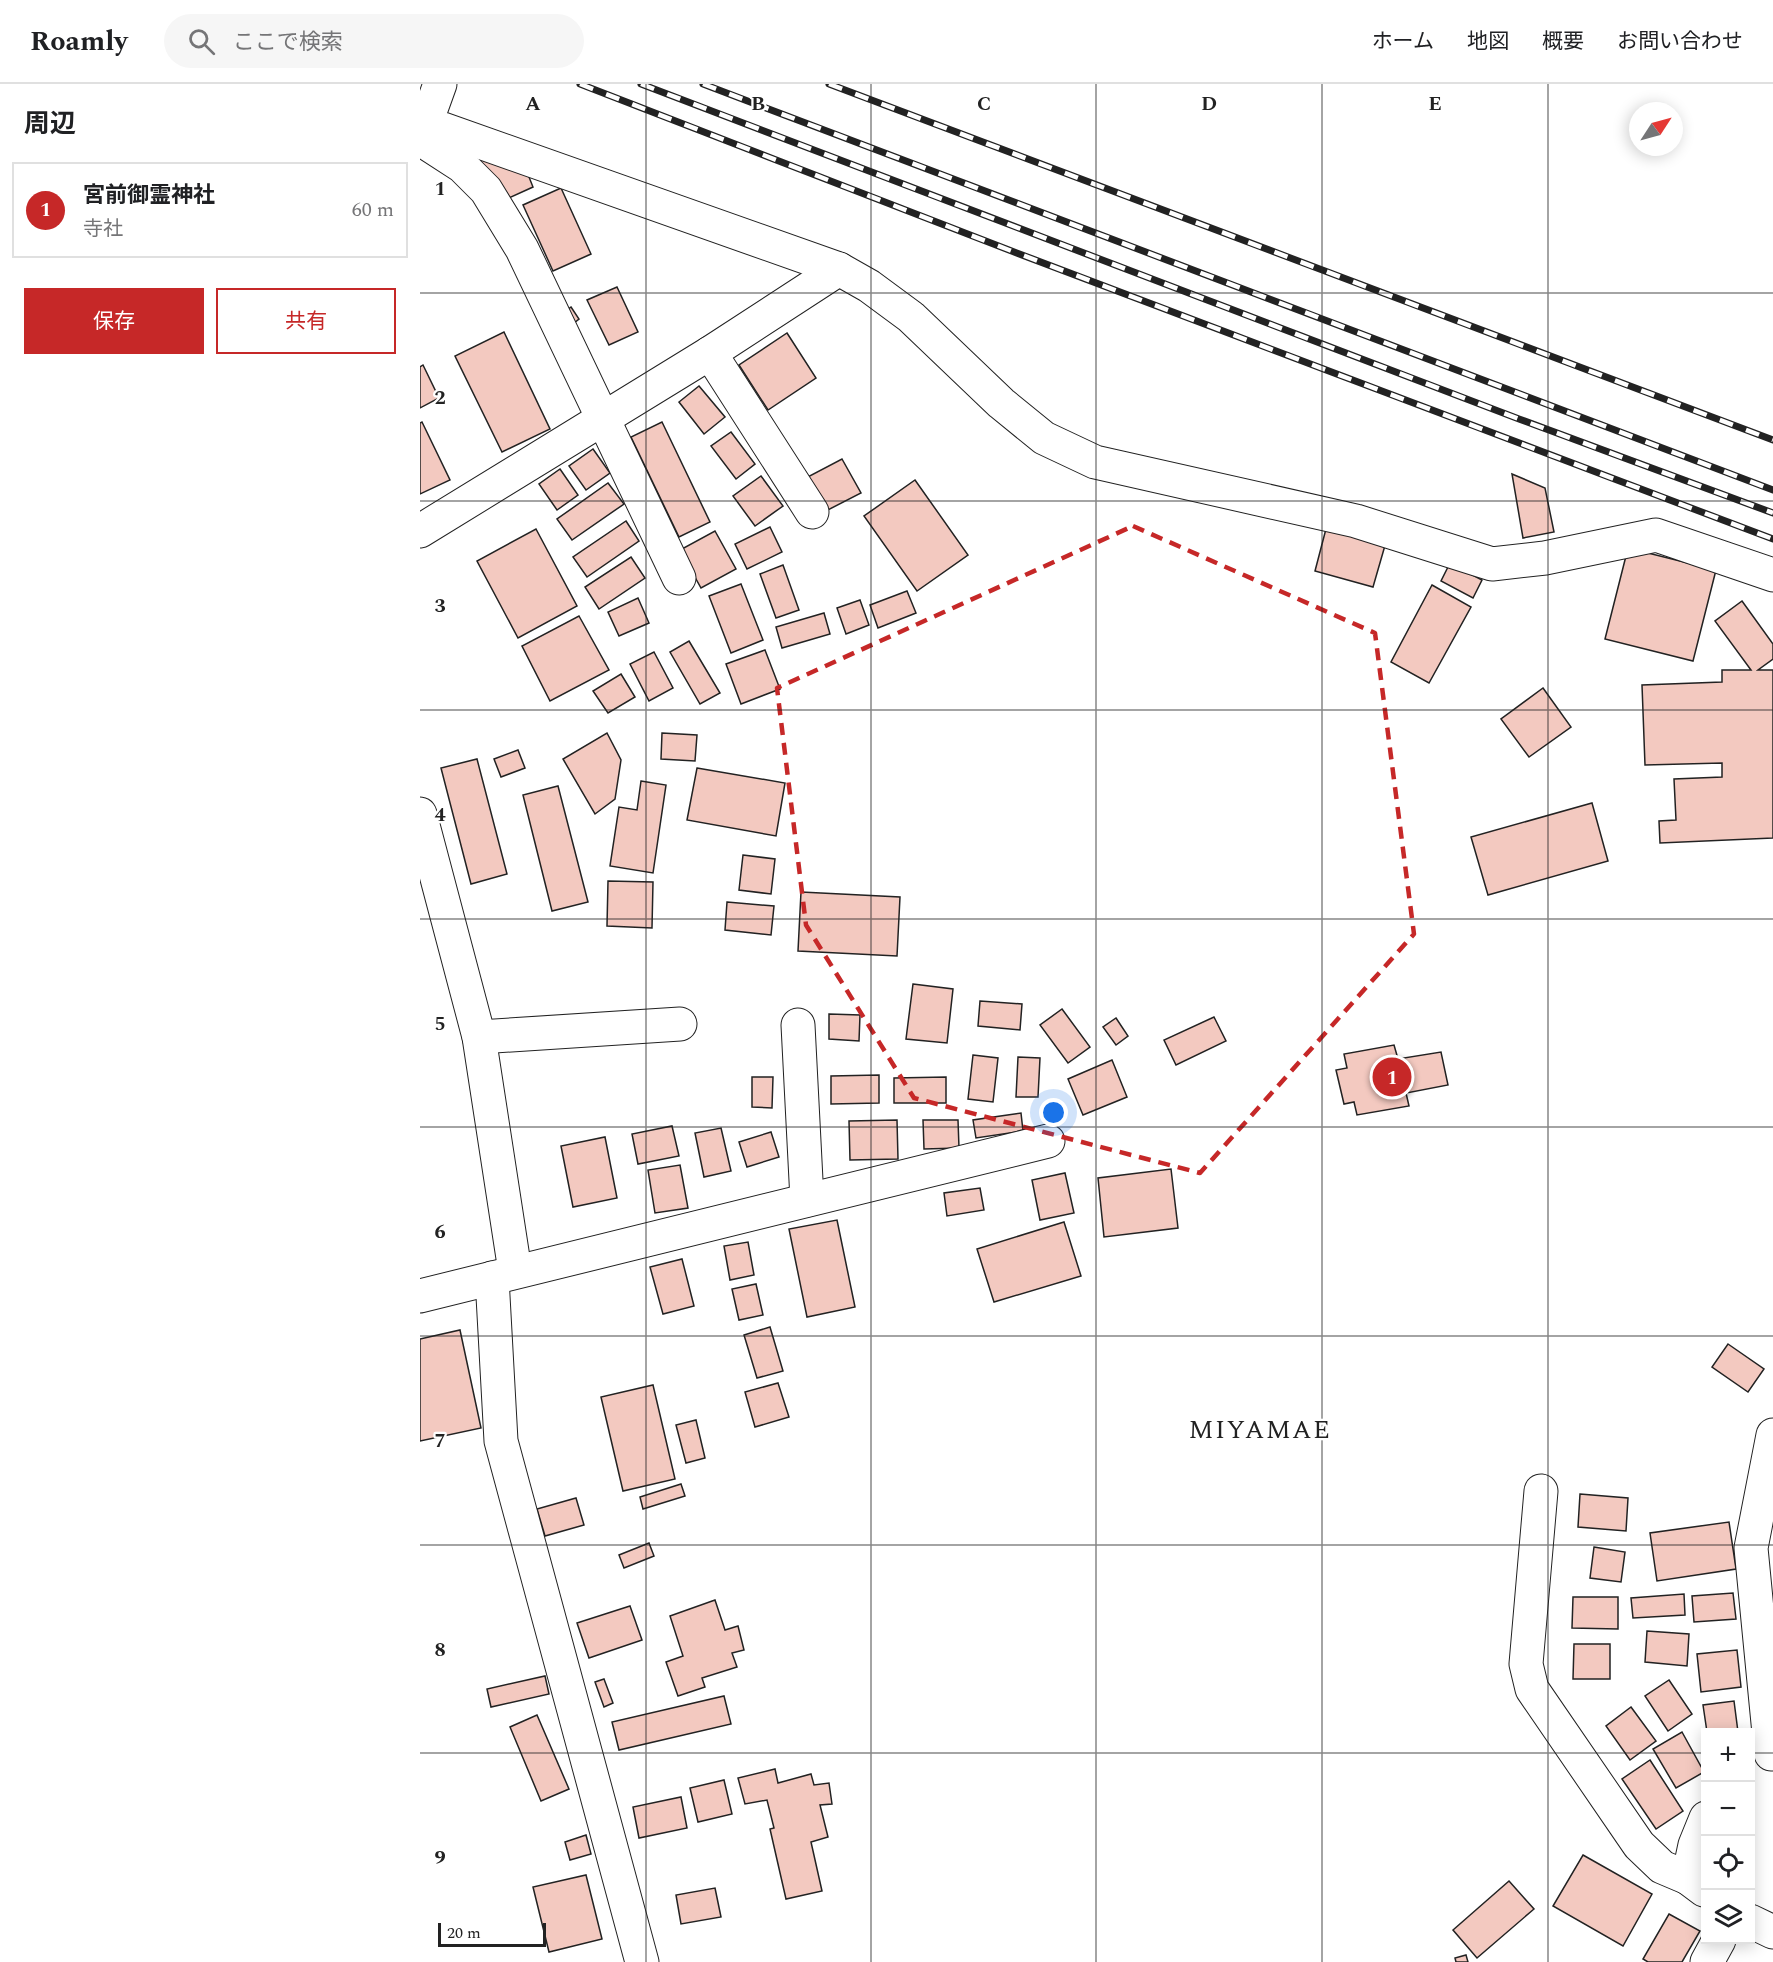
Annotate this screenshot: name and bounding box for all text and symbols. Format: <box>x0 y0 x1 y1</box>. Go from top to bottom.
search box <box>164 14 584 68</box>
text: Roamly <box>30 20 128 63</box>
icon: search <box>185 25 218 58</box>
text: ここで検索 <box>233 26 343 59</box>
text: ホーム <box>1372 26 1434 58</box>
text: 地図 <box>1467 26 1509 58</box>
text: 概要 <box>1542 26 1584 58</box>
text: お問い合わせ <box>1617 26 1743 58</box>
text: A <box>525 89 541 119</box>
text: B <box>751 89 765 119</box>
text: C <box>977 89 991 119</box>
text: D <box>1201 89 1217 119</box>
text: E <box>1428 89 1442 119</box>
north arrow <box>1629 102 1683 156</box>
text: 周辺 <box>24 104 76 144</box>
text: 1 <box>434 174 446 204</box>
text: 宮前御霊神社 <box>83 179 215 212</box>
text: 1 <box>40 195 51 225</box>
text: 60 m <box>352 195 394 225</box>
text: 寺社 <box>83 214 123 244</box>
button: 保存 <box>24 288 204 354</box>
button: 共有 <box>216 288 396 354</box>
text: 2 <box>434 383 446 413</box>
text: 3 <box>434 591 446 621</box>
text: 4 <box>434 800 446 830</box>
text: 5 <box>434 1009 446 1039</box>
pin: 1 <box>1372 1054 1412 1100</box>
your location <box>1039 1098 1068 1127</box>
text: 6 <box>434 1217 446 1247</box>
district label: MIYAMAE <box>1188 1410 1332 1450</box>
text: 7 <box>434 1426 446 1456</box>
text: 8 <box>434 1635 446 1665</box>
map controls <box>1701 1728 1755 1944</box>
button: + <box>1701 1728 1755 1782</box>
button: − <box>1701 1782 1755 1836</box>
button: locate <box>1701 1836 1755 1890</box>
text: 9 <box>434 1843 446 1873</box>
button: layers <box>1701 1890 1755 1944</box>
scale bar <box>438 1920 546 1948</box>
text: 20 m <box>447 1921 481 1945</box>

